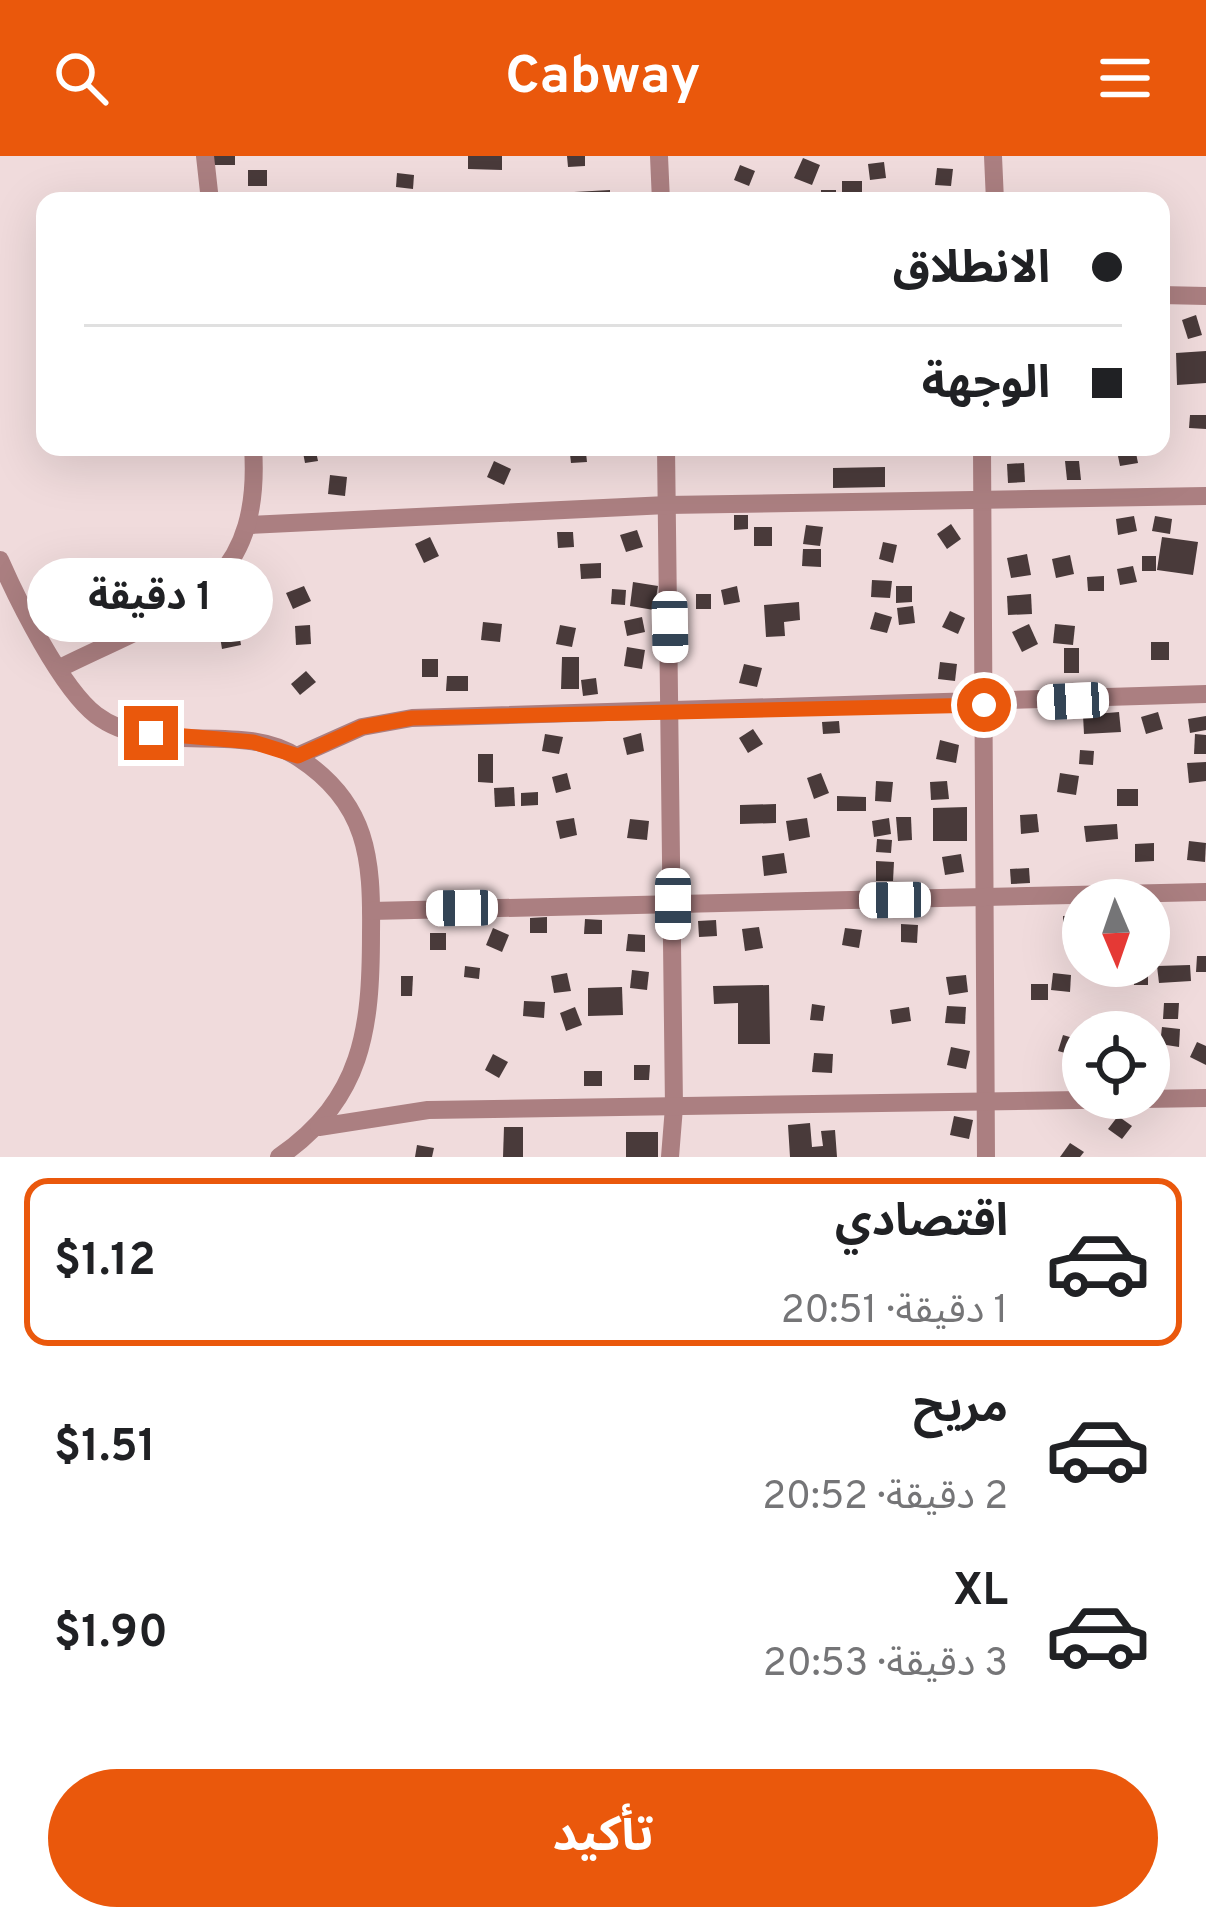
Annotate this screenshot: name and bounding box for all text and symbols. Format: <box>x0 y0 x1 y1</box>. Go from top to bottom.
text: Cabway <box>505 44 701 113</box>
icon: search <box>48 45 114 111</box>
icon: menu <box>1092 45 1158 111</box>
text: الانطلاق <box>893 242 1050 299</box>
text: الوجهة <box>922 357 1050 414</box>
callout: 1 دقيقة <box>28 559 274 643</box>
text: 1 دقيقة <box>88 575 212 624</box>
car <box>651 591 689 663</box>
route start <box>957 678 1011 732</box>
car <box>1036 681 1110 721</box>
route end <box>124 706 178 760</box>
car <box>655 868 691 940</box>
north arrow <box>1062 879 1170 987</box>
map controls <box>1062 879 1170 1119</box>
car <box>859 881 931 919</box>
car <box>426 889 498 927</box>
button: locate <box>1062 1011 1170 1119</box>
text: اقتصادي <box>835 1195 1008 1252</box>
icon: car <box>1044 1208 1152 1316</box>
text: $1.12 <box>54 1234 156 1291</box>
text: 1 دقيقة · 20:51 <box>781 1288 1008 1337</box>
text: مريح <box>913 1381 1008 1438</box>
icon: car <box>1044 1394 1152 1502</box>
text: $1.51 <box>54 1420 156 1477</box>
text: 2 دقيقة · 20:52 <box>762 1474 1008 1523</box>
text: XL <box>953 1564 1008 1621</box>
icon: car <box>1044 1580 1152 1688</box>
text: $1.90 <box>54 1606 168 1663</box>
text: 3 دقيقة · 20:53 <box>763 1641 1008 1690</box>
button: تأكيد <box>48 1769 1158 1907</box>

